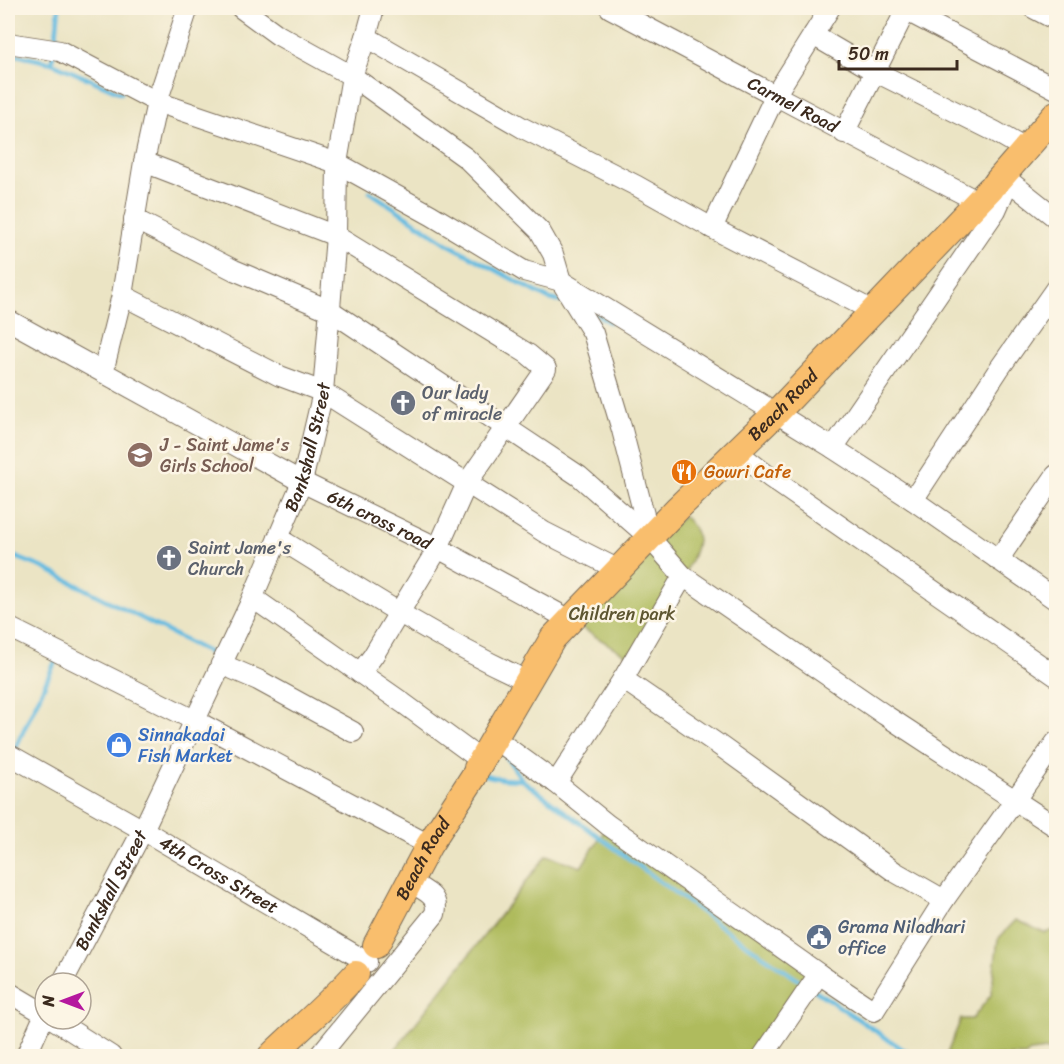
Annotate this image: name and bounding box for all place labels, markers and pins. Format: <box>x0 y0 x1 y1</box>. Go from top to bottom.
place label: Our lady of miracle <box>422 377 502 430</box>
church icon: Our lady of miracle <box>388 388 418 418</box>
place label: J - Saint Jame's Girls School <box>159 429 290 482</box>
school or university icon: J - Saint Jame's Girls School <box>125 440 155 470</box>
place label: Gowri Cafe <box>704 456 791 488</box>
restaurant icon: Gowri Cafe <box>669 457 699 487</box>
place label: Saint Jame's Church <box>188 532 292 585</box>
church icon: Saint Jame's Church <box>154 543 184 573</box>
place label: Sinnakadai Fish Market <box>138 719 233 772</box>
shop icon: Sinnakadai Fish Market <box>104 730 134 760</box>
place label: Grama Niladhari office <box>838 911 966 964</box>
public building icon: Grama Niladhari office <box>804 922 834 952</box>

